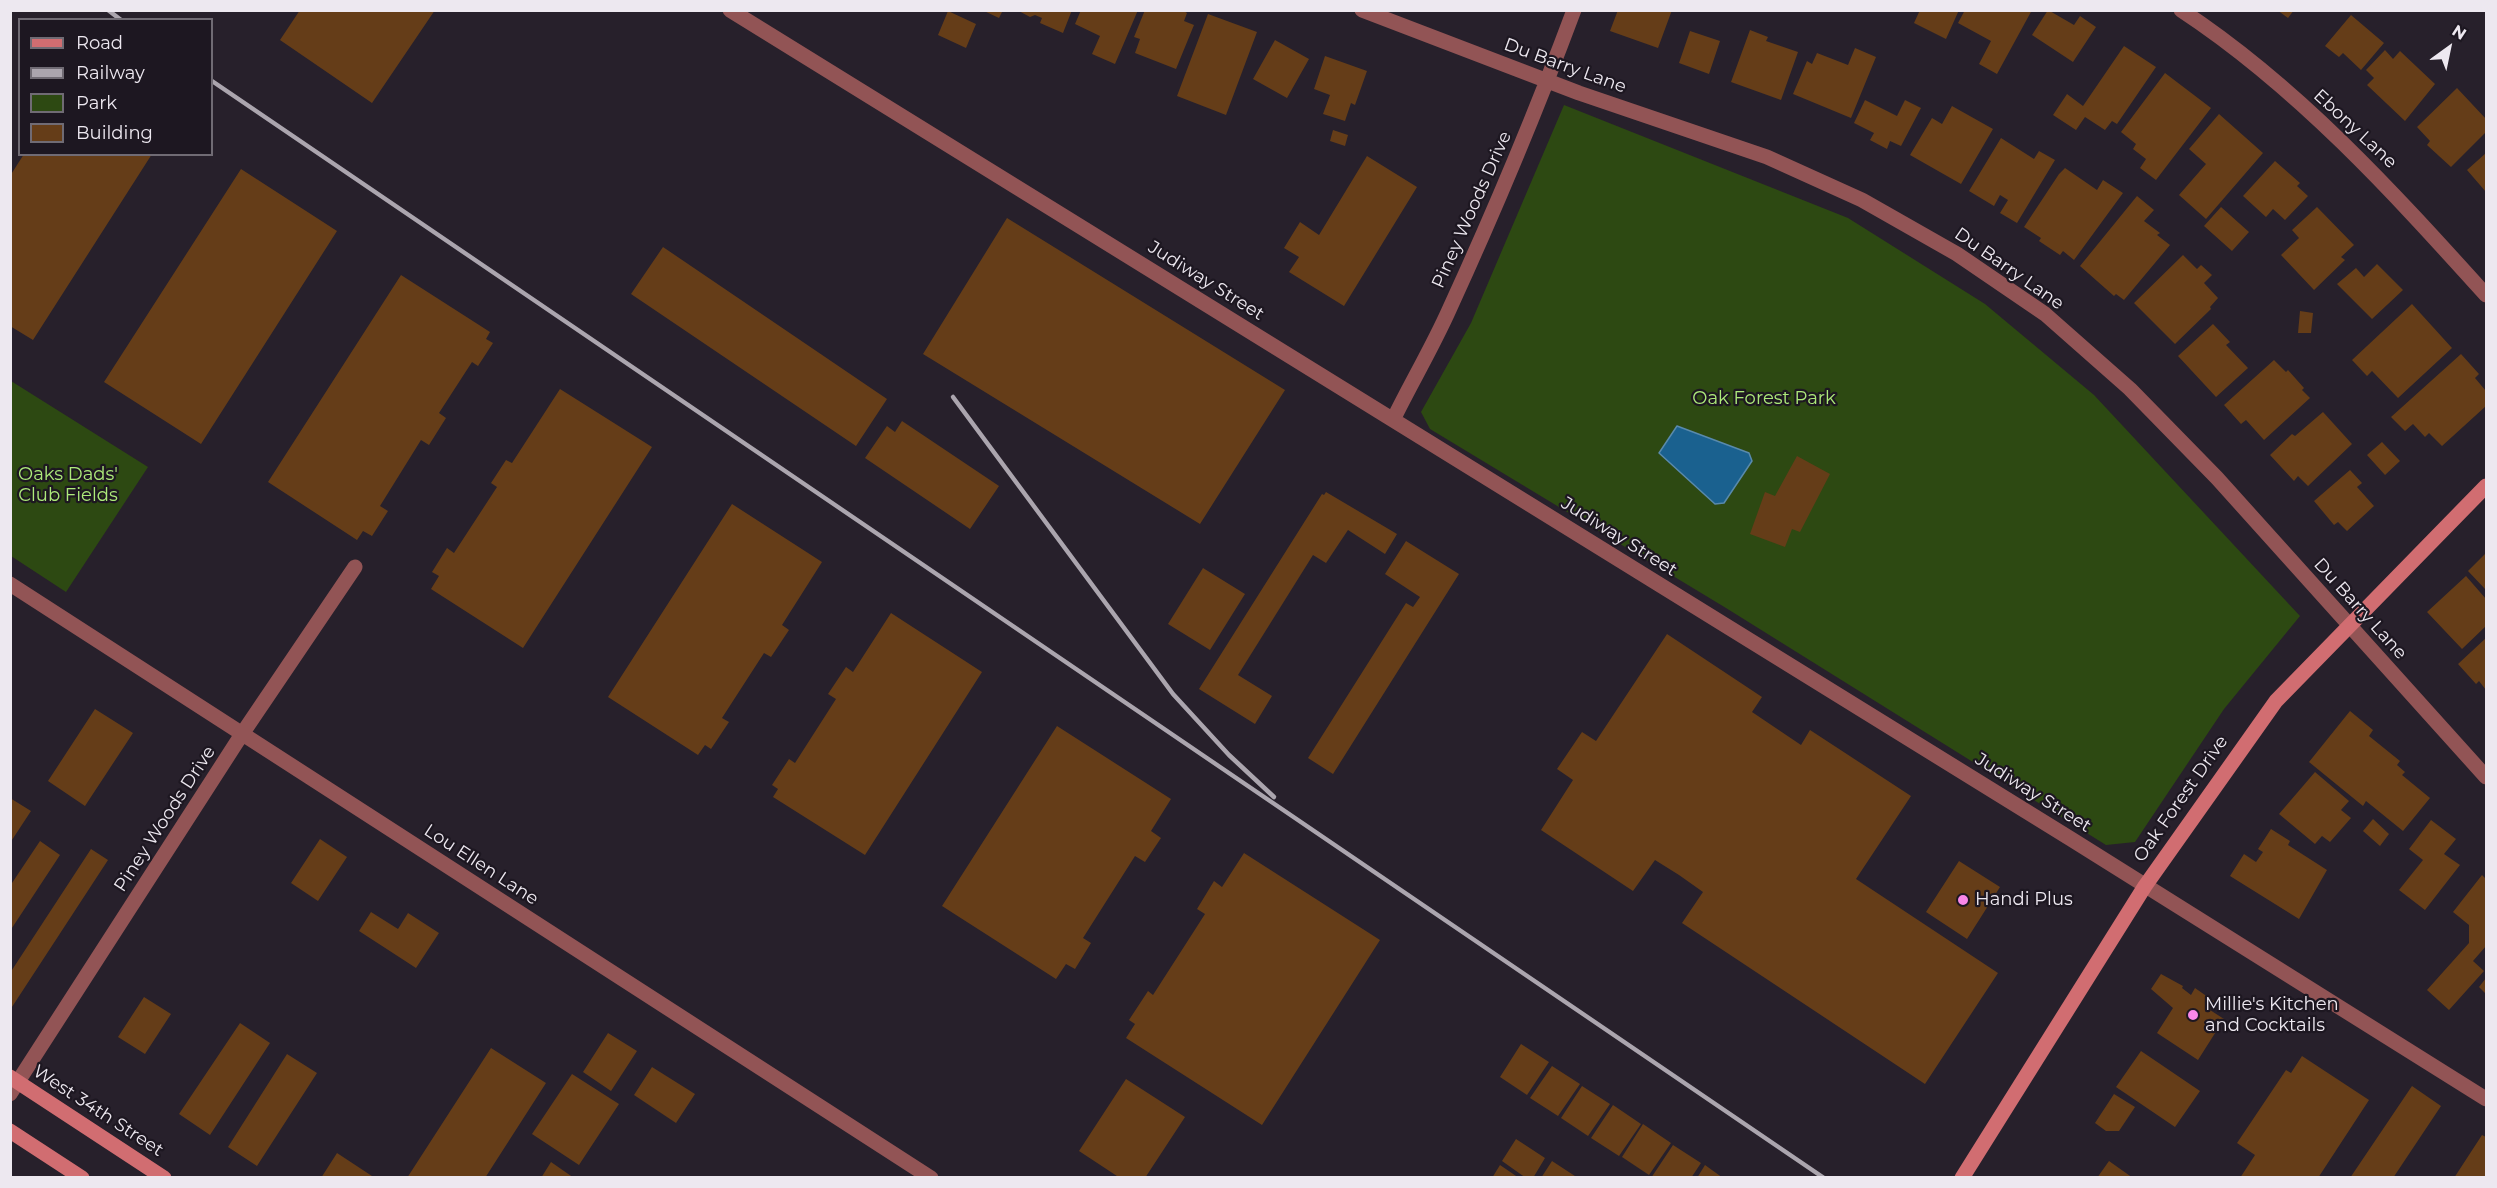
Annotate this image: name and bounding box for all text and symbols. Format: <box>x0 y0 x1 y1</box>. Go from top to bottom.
legend <box>18 18 213 156</box>
north arrow <box>2419 18 2479 78</box>
text: N <box>2448 21 2470 44</box>
text: Road <box>76 32 123 54</box>
street label: Du Barry Lane <box>1501 34 1629 98</box>
text: Railway <box>76 62 145 84</box>
street label: Ebony Lane <box>2309 85 2401 173</box>
text: Park <box>76 92 117 114</box>
text: Building <box>76 122 153 144</box>
street label: Piney Woods Drive <box>1428 128 1516 292</box>
street label: Du Barry Lane <box>1950 223 2068 315</box>
street label: Judiway Street <box>1144 237 1268 325</box>
park label: Oak Forest Park <box>1692 388 1836 410</box>
park label: Oaks Dads' Club Fields <box>18 464 118 506</box>
street label: Judiway Street <box>1557 493 1681 581</box>
street label: Du Barry Lane <box>2309 554 2411 664</box>
street label: Oak Forest Drive <box>2129 732 2233 866</box>
street label: Piney Woods Drive <box>110 742 220 896</box>
street label: Judiway Street <box>1971 749 2095 837</box>
street label: Lou Ellen Lane <box>420 820 542 910</box>
place label: Handi Plus <box>1975 889 2073 911</box>
marker: Handi Plus <box>1956 893 1970 907</box>
place label: Millie's Kitchen and Cocktails <box>2205 994 2339 1036</box>
marker: Millie's Kitchen and Cocktails <box>2186 1008 2200 1022</box>
street label: West 34th Street <box>29 1061 167 1161</box>

